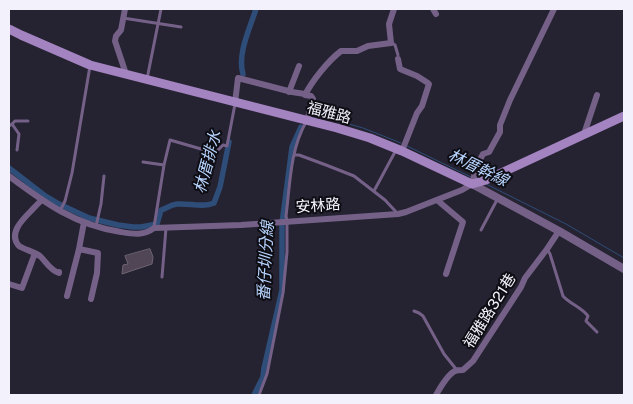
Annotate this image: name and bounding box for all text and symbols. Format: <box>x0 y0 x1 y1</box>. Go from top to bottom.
street label: 福雅路 <box>305 98 353 128</box>
water label: 林厝排水 <box>190 129 226 195</box>
water label: 林厝幹線 <box>445 145 511 191</box>
street label: 安林路 <box>295 195 341 217</box>
water label: 番仔圳分線 <box>254 221 278 301</box>
street label: 福雅路321巷 <box>460 270 520 352</box>

